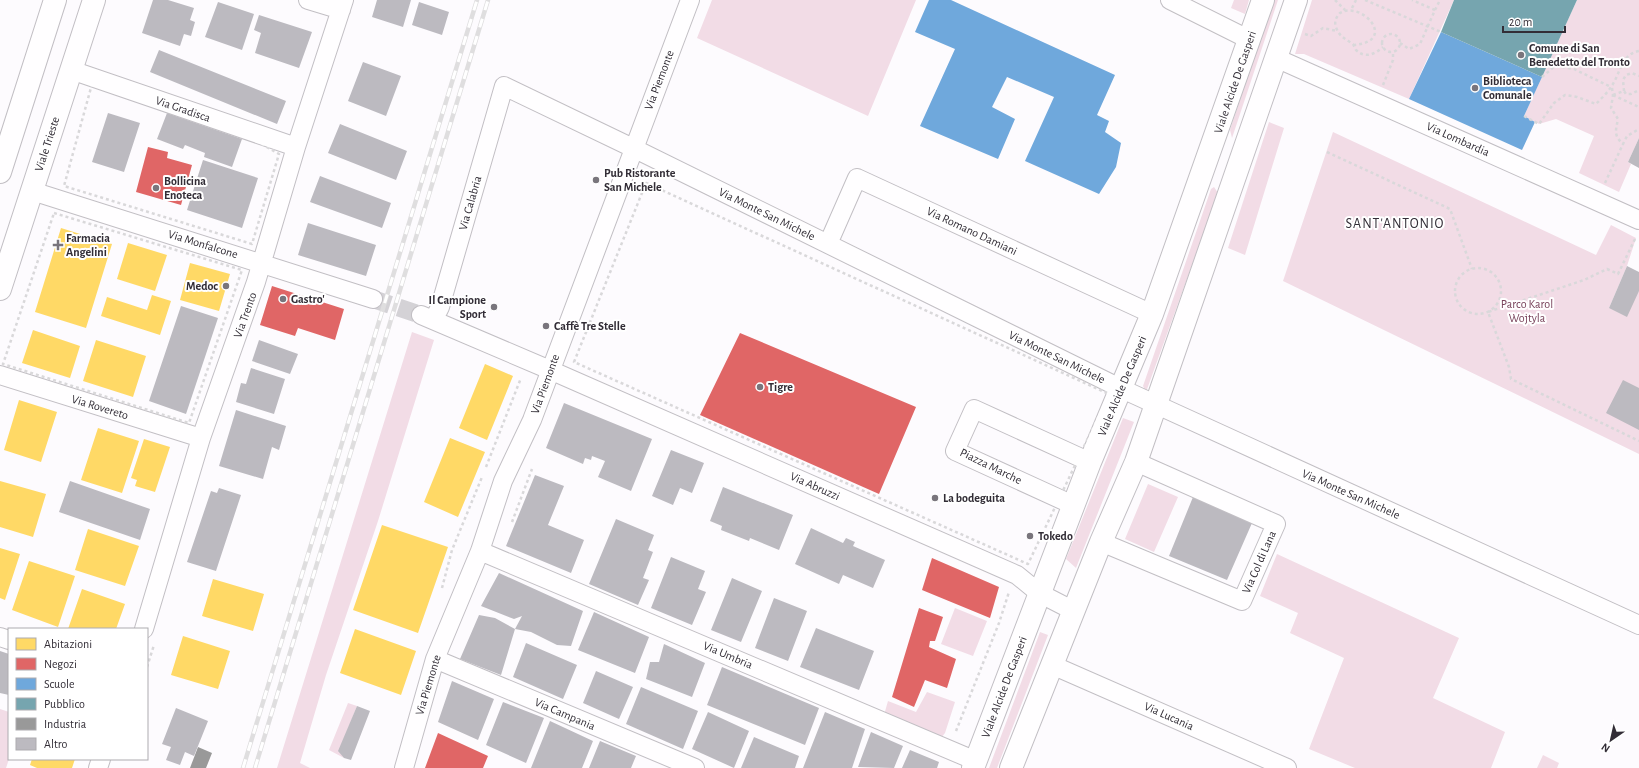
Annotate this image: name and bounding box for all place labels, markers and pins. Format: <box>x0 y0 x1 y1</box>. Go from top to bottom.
place label: Comune di San Benedetto del Tronto <box>1529 42 1630 68</box>
marker: Comune di San Benedetto del Tronto <box>1516 50 1526 60</box>
place label: Biblioteca Comunale <box>1483 75 1532 101</box>
marker: Biblioteca Comunale <box>1470 83 1480 93</box>
place label: Pub Ristorante San Michele <box>604 167 676 193</box>
place label: Bollicina Enoteca <box>164 175 206 201</box>
marker: Pub Ristorante San Michele <box>591 175 601 185</box>
marker: Bollicina Enoteca <box>151 183 161 193</box>
place label: Farmacia Angelini <box>66 232 110 258</box>
marker: Farmacia Angelini <box>53 240 63 250</box>
place label: Medoc <box>186 280 218 292</box>
marker: Medoc <box>221 281 231 291</box>
place label: Gastro' <box>291 293 325 305</box>
marker: Gastro' <box>278 294 288 304</box>
place label: Il Campione Sport <box>428 294 486 320</box>
marker: Il Campione Sport <box>489 302 499 312</box>
place label: Caffè Tre Stelle <box>554 320 626 332</box>
marker: Caffè Tre Stelle <box>541 321 551 331</box>
place label: Tigre <box>768 381 793 393</box>
marker: Tigre <box>755 382 765 392</box>
place label: La bodeguita <box>943 492 1005 504</box>
marker: La bodeguita <box>930 493 940 503</box>
place label: Tokedo <box>1038 530 1073 542</box>
marker: Tokedo <box>1025 531 1035 541</box>

